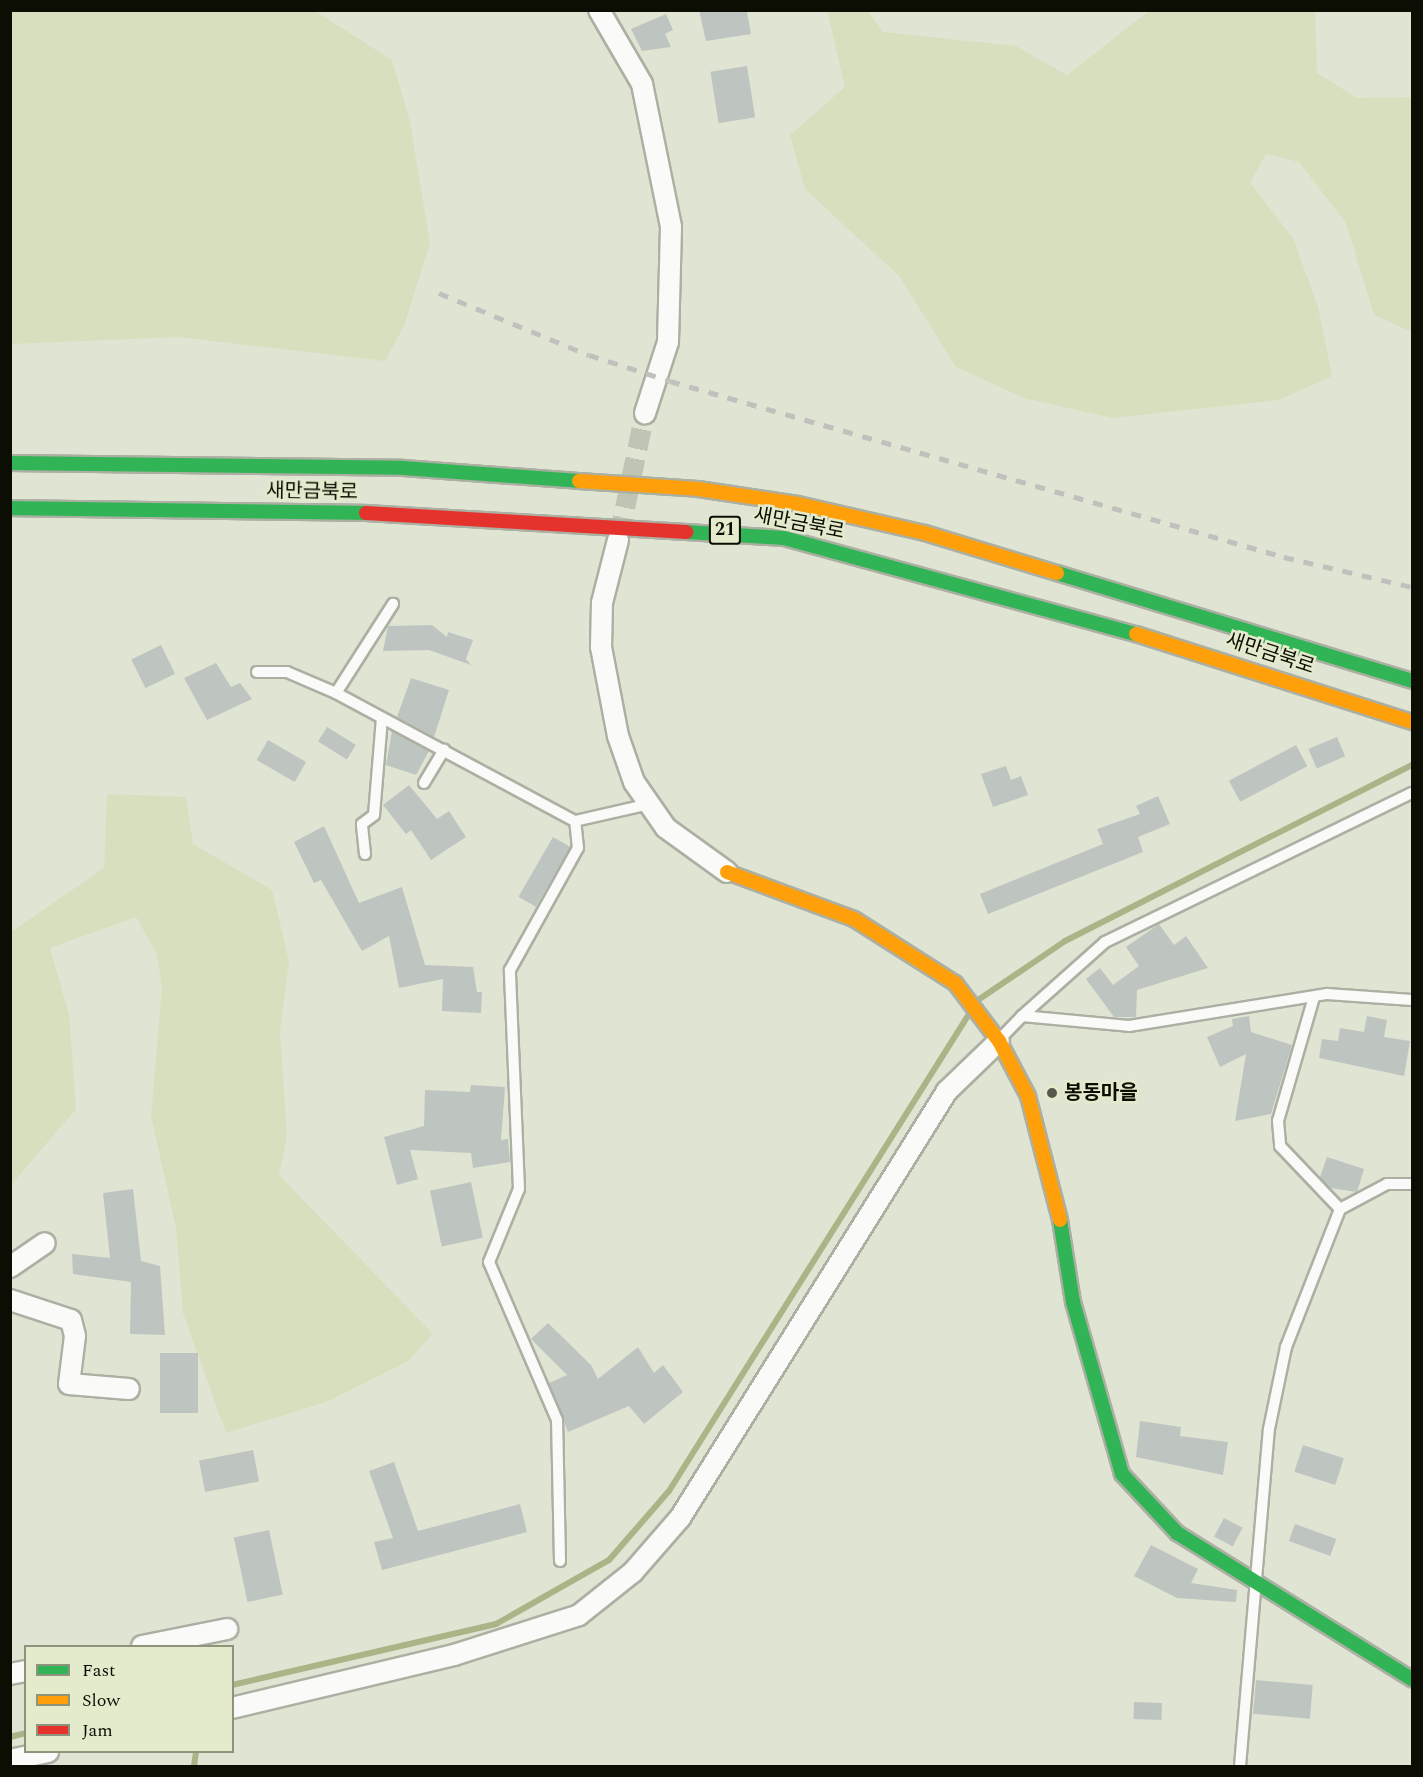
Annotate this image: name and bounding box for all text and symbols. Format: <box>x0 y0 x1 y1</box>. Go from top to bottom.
street label: 새만금북로 <box>266 479 358 505</box>
street label: 새만금북로 <box>752 503 846 545</box>
road number: 21 <box>708 515 742 545</box>
street label: 새만금북로 <box>1223 628 1317 680</box>
place label: 봉동마을 <box>1064 1081 1138 1105</box>
marker: 봉동마을 <box>1045 1086 1059 1100</box>
legend <box>24 1645 234 1753</box>
text: Fast <box>82 1657 115 1684</box>
text: Slow <box>82 1687 120 1714</box>
text: Jam <box>82 1717 113 1744</box>

